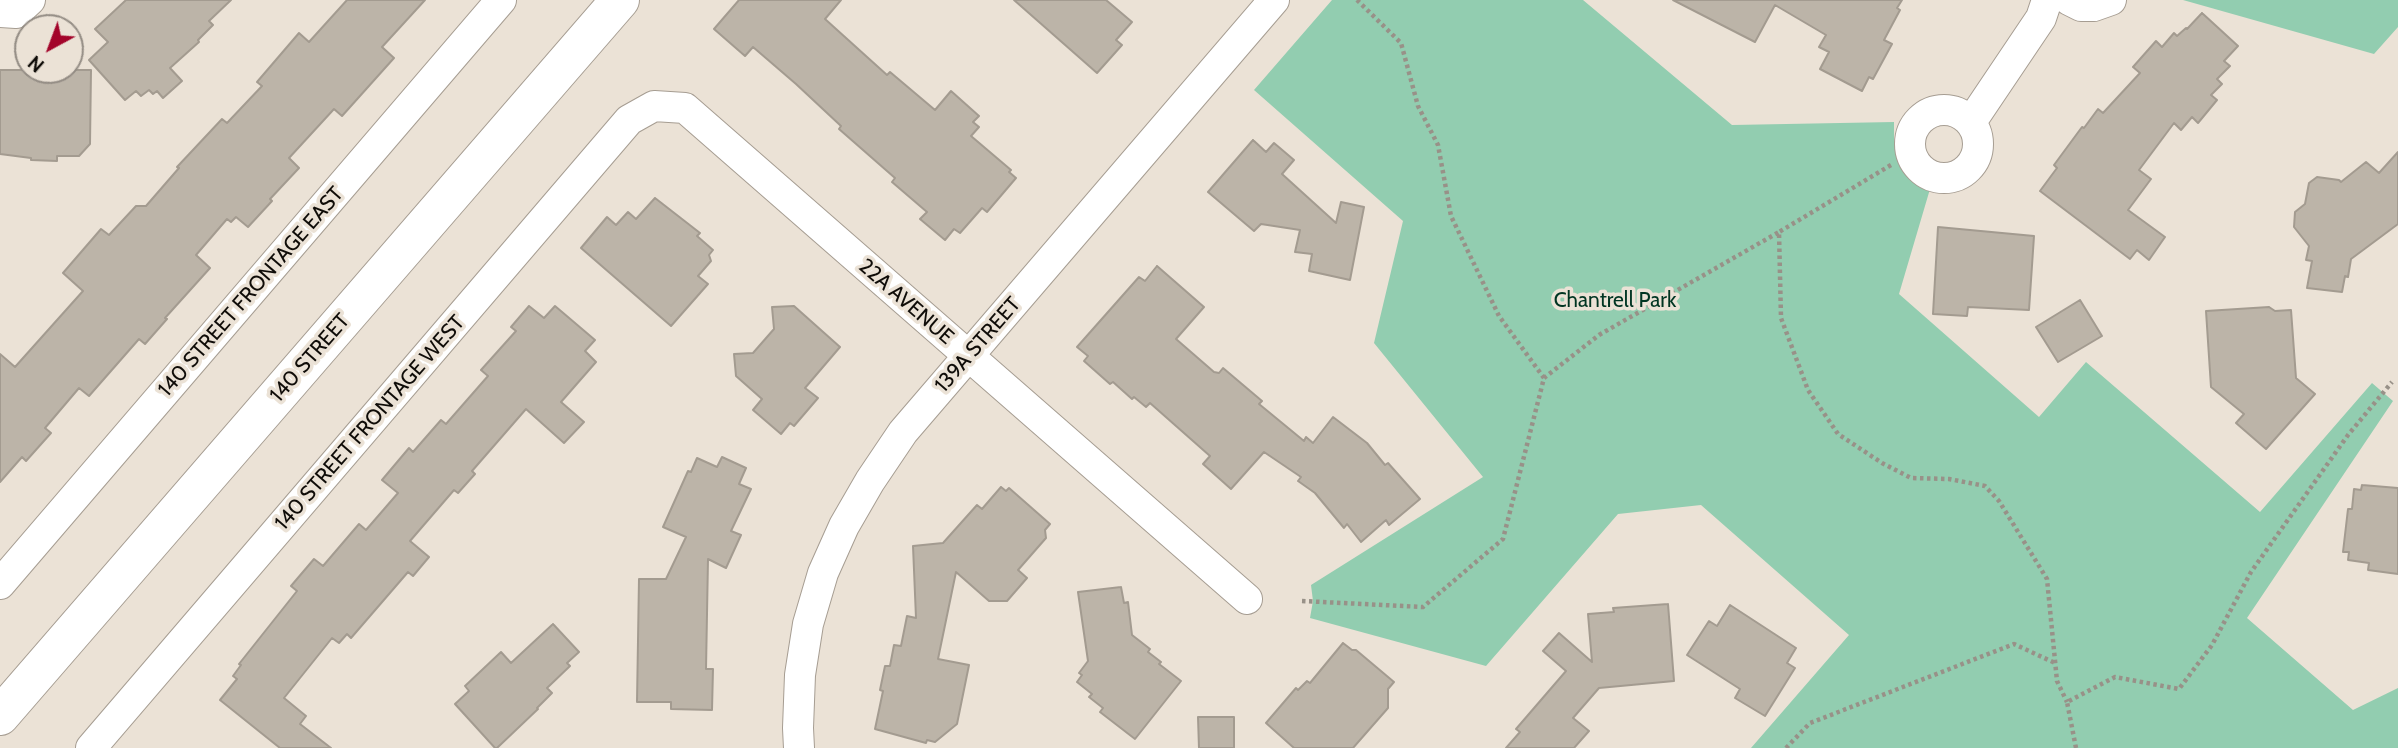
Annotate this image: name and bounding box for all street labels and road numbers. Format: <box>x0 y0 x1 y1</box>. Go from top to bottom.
street label: 140 STREET FRONTAGE EAST <box>153 182 349 402</box>
street label: 22A AVENUE <box>853 254 959 350</box>
street label: 139A STREET <box>930 292 1026 398</box>
street label: 140 STREET <box>265 309 355 407</box>
street label: 140 STREET FRONTAGE WEST <box>270 310 470 536</box>

